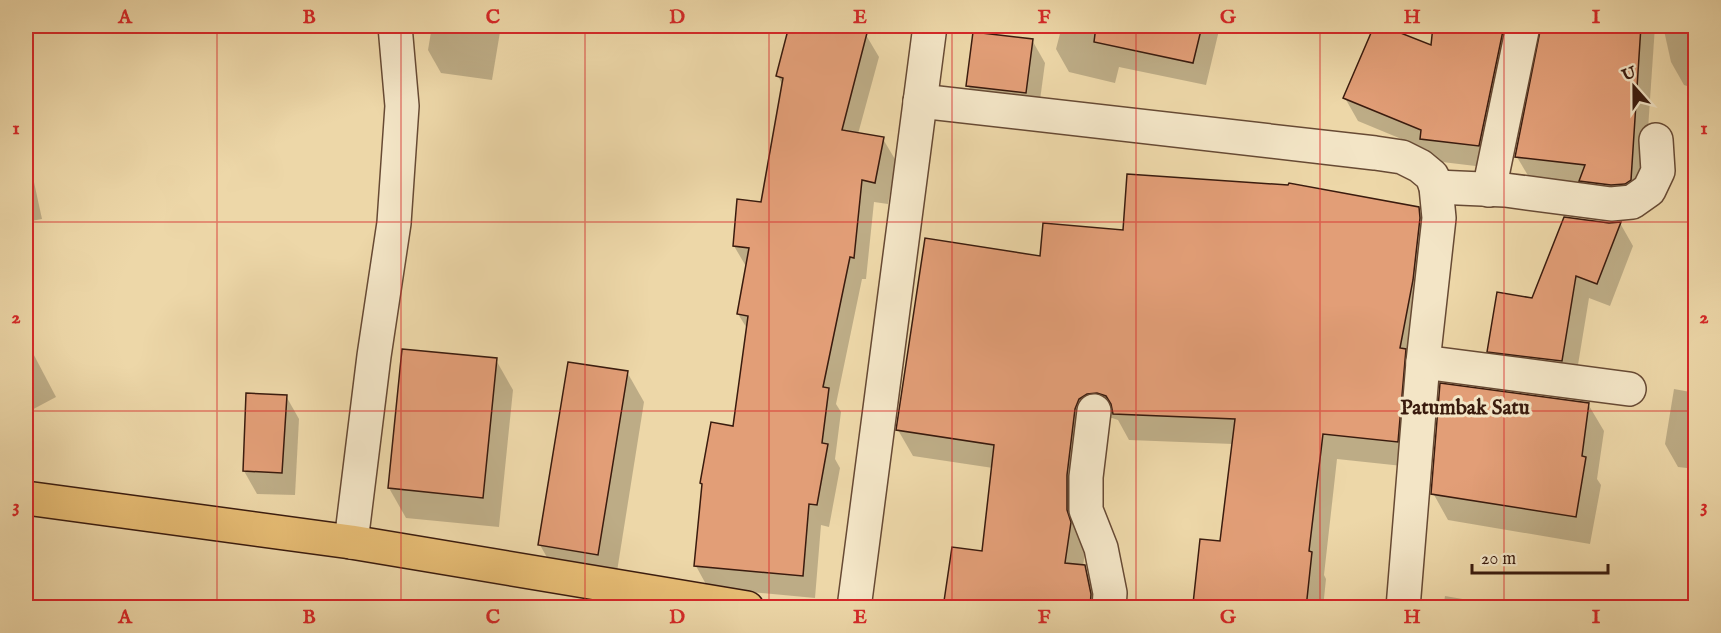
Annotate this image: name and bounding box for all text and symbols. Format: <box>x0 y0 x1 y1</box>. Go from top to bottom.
text: A <box>117 5 133 30</box>
text: B <box>302 5 316 30</box>
text: C <box>486 5 500 30</box>
text: D <box>669 5 685 30</box>
text: E <box>853 5 867 30</box>
text: F <box>1038 5 1051 30</box>
text: G <box>1220 5 1237 30</box>
text: H <box>1403 5 1421 30</box>
text: I <box>1592 5 1601 30</box>
north arrow <box>1604 57 1664 117</box>
text: U <box>1619 63 1640 87</box>
text: 1 <box>12 116 20 141</box>
text: 1 <box>1700 116 1708 141</box>
text: 2 <box>11 305 21 330</box>
text: 2 <box>1699 305 1709 330</box>
district label: Patumbak Satu <box>1400 395 1530 422</box>
text: 3 <box>12 494 20 519</box>
text: 3 <box>1700 494 1708 519</box>
scale bar <box>1472 537 1608 575</box>
text: 20 m <box>1481 548 1516 571</box>
text: A <box>117 605 133 630</box>
text: B <box>302 605 316 630</box>
text: C <box>486 605 500 630</box>
text: D <box>669 605 685 630</box>
text: E <box>853 605 867 630</box>
text: F <box>1038 605 1051 630</box>
text: G <box>1220 605 1237 630</box>
text: H <box>1403 605 1421 630</box>
text: I <box>1592 605 1601 630</box>

